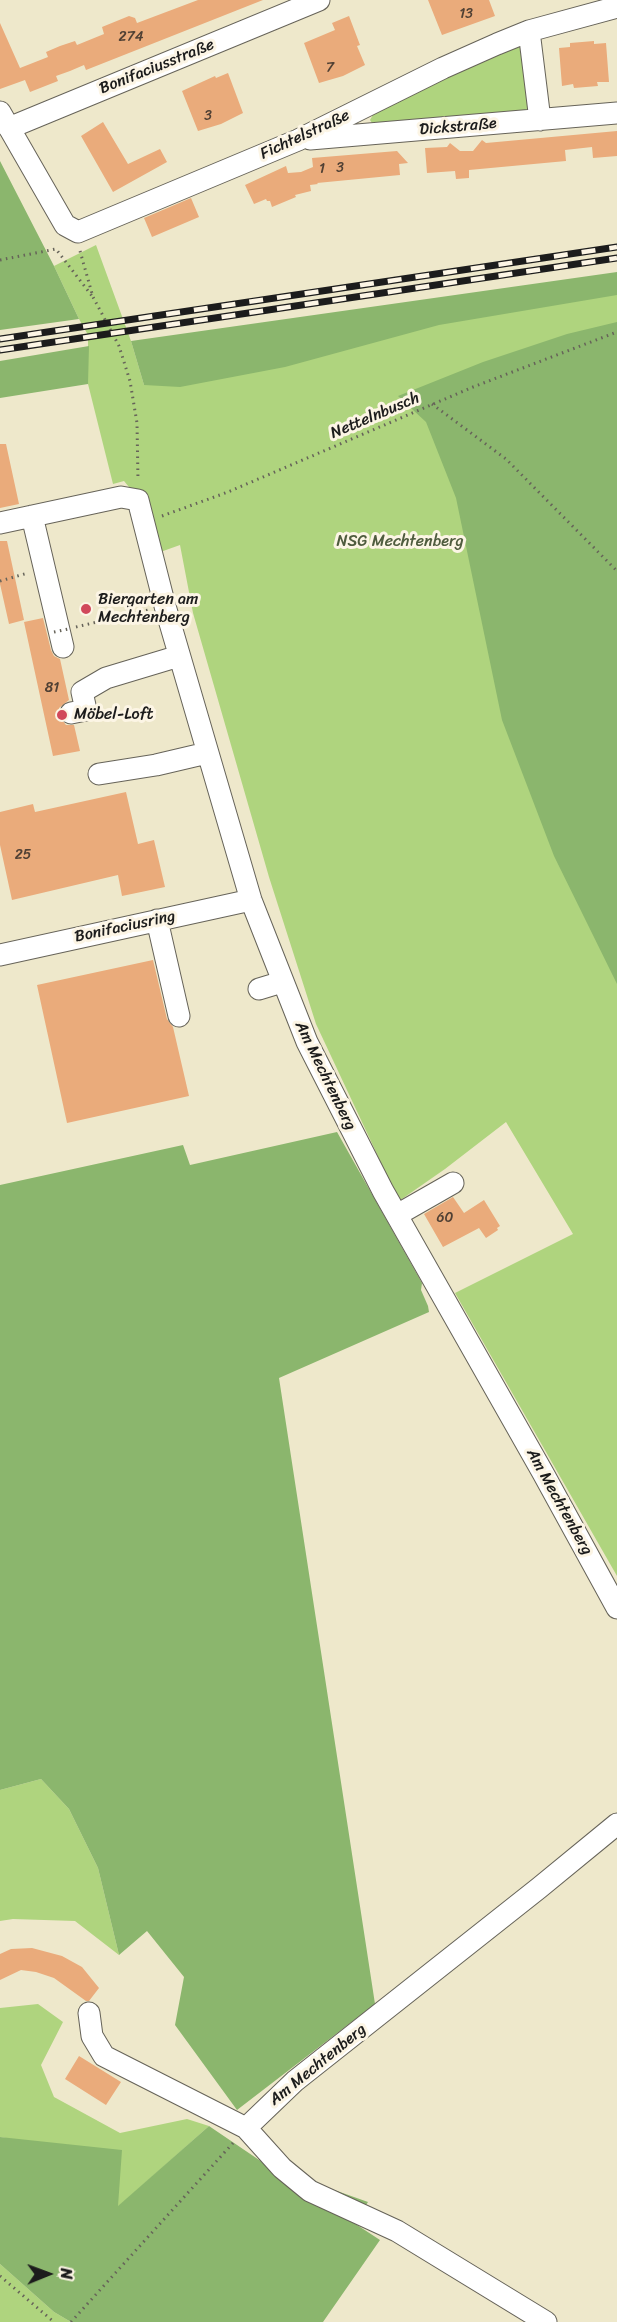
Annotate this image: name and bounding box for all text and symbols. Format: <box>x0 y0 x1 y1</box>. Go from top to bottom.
house number: 13 <box>459 6 473 22</box>
house number: 274 <box>119 29 143 45</box>
street label: Bonifaciusstraße <box>97 35 217 99</box>
house number: 7 <box>326 60 334 76</box>
street label: Fichtelstraße <box>257 106 353 164</box>
house number: 3 <box>204 108 212 124</box>
street label: Dickstraße <box>419 114 497 140</box>
house number: 3 <box>336 160 344 176</box>
house number: 1 <box>319 161 325 177</box>
street label: Nettelnbusch <box>328 389 422 443</box>
park label: NSG Mechtenberg <box>336 532 464 552</box>
place label: Biergarten am Mechtenberg <box>98 590 198 628</box>
marker: Biergarten am Mechtenberg <box>79 602 93 616</box>
house number: 81 <box>45 680 59 696</box>
place label: Möbel-Loft <box>74 705 153 725</box>
marker: Möbel-Loft <box>55 708 69 722</box>
house number: 25 <box>15 847 31 863</box>
street label: Bonifaciusring <box>73 907 177 947</box>
street label: Am Mechtenberg <box>290 1018 360 1134</box>
house number: 60 <box>437 1210 453 1226</box>
street label: Am Mechtenberg <box>522 1445 596 1559</box>
street label: Am Mechtenberg <box>266 2020 370 2110</box>
north arrow <box>18 2244 78 2304</box>
text: N <box>52 2268 81 2279</box>

